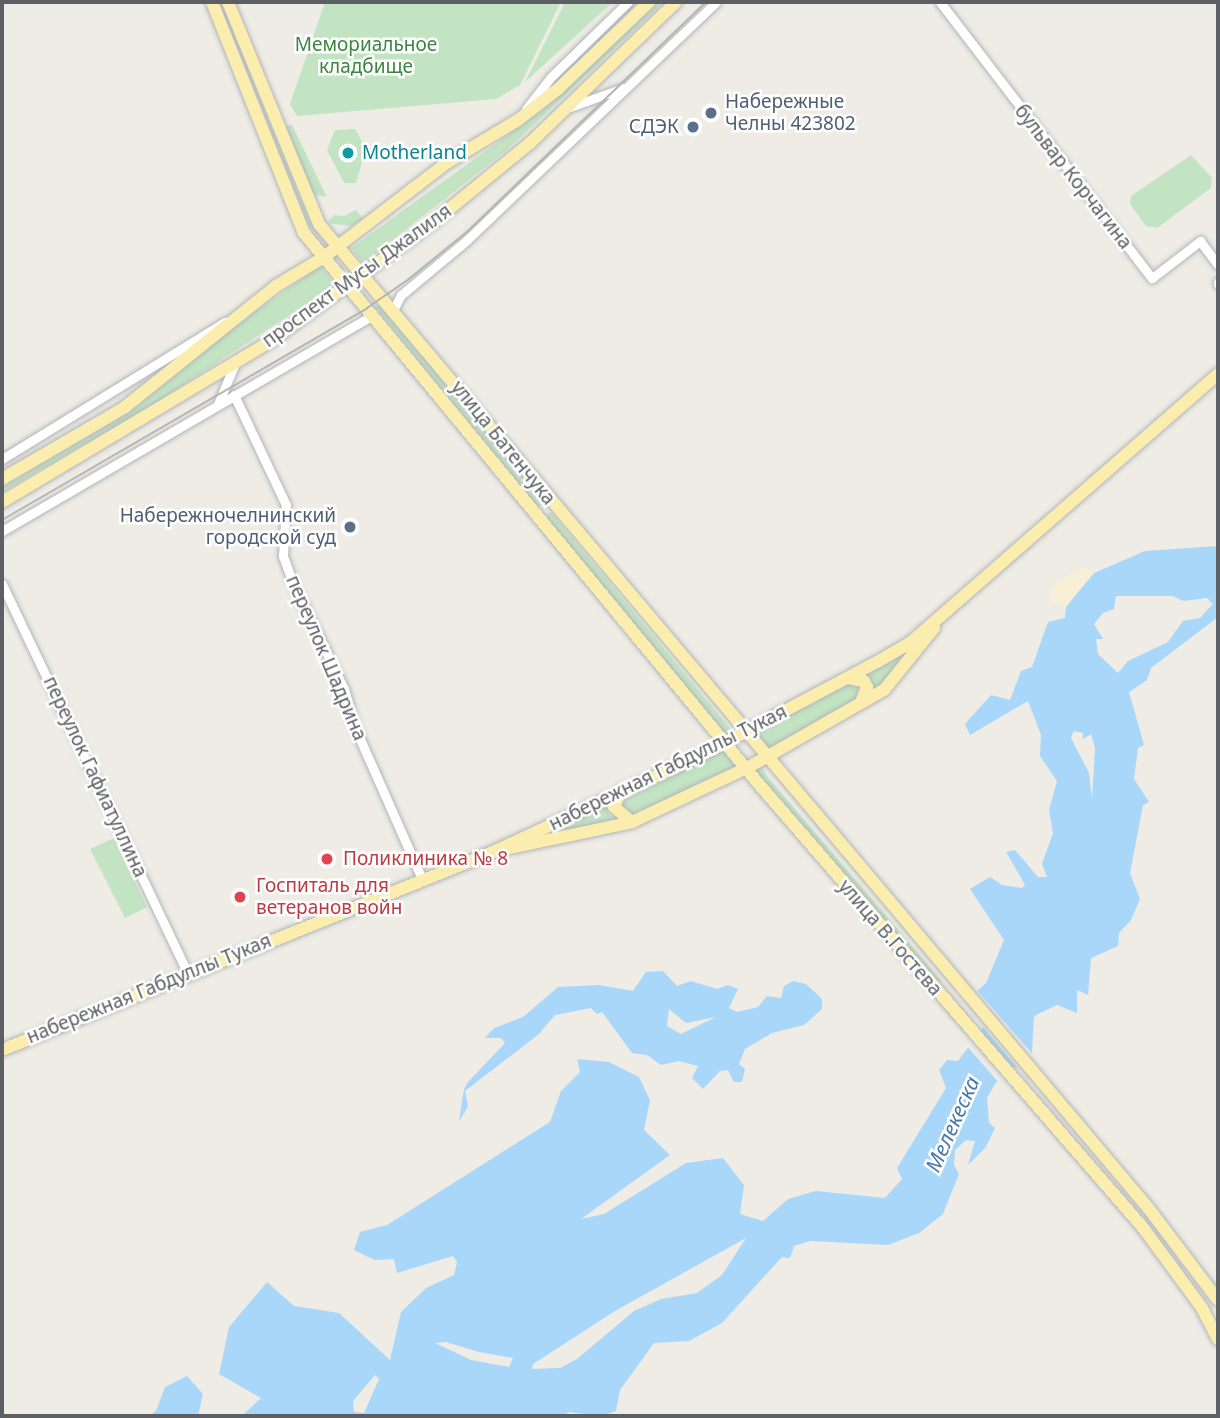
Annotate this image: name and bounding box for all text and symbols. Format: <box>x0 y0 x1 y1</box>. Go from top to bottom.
park label: Мемориальное кладбище <box>295 34 437 78</box>
place label: Набережные Челны 423802 <box>725 91 856 135</box>
street label: бульвар Корчагина <box>1010 100 1136 254</box>
marker: Набережные Челны 423802 <box>703 105 719 121</box>
place label: СДЭК <box>629 116 679 138</box>
marker: СДЭК <box>685 119 701 135</box>
place label: Motherland <box>362 142 467 164</box>
marker: Motherland <box>340 145 356 161</box>
street label: проспект Мусы Джалиля <box>258 200 456 352</box>
street label: улица Батенчука <box>446 376 560 510</box>
place label: Набережночелнинский городской суд <box>120 505 336 549</box>
marker: Набережночелнинский городской суд <box>342 519 358 535</box>
street label: переулок Шадрина <box>281 572 371 744</box>
street label: переулок Гафиатуллина <box>38 673 152 881</box>
street label: набережная Габдуллы Тукая <box>545 700 791 836</box>
place label: Поликлиника № 8 <box>343 848 508 870</box>
marker: Поликлиника № 8 <box>317 849 337 869</box>
place label: Госпиталь для ветеранов войн <box>256 875 402 919</box>
street label: улица В.Гостева <box>833 875 947 1001</box>
marker: Госпиталь для ветеранов войн <box>230 887 250 907</box>
street label: набережная Габдуллы Тукая <box>23 929 275 1049</box>
water label: Мелекеска <box>920 1072 984 1176</box>

